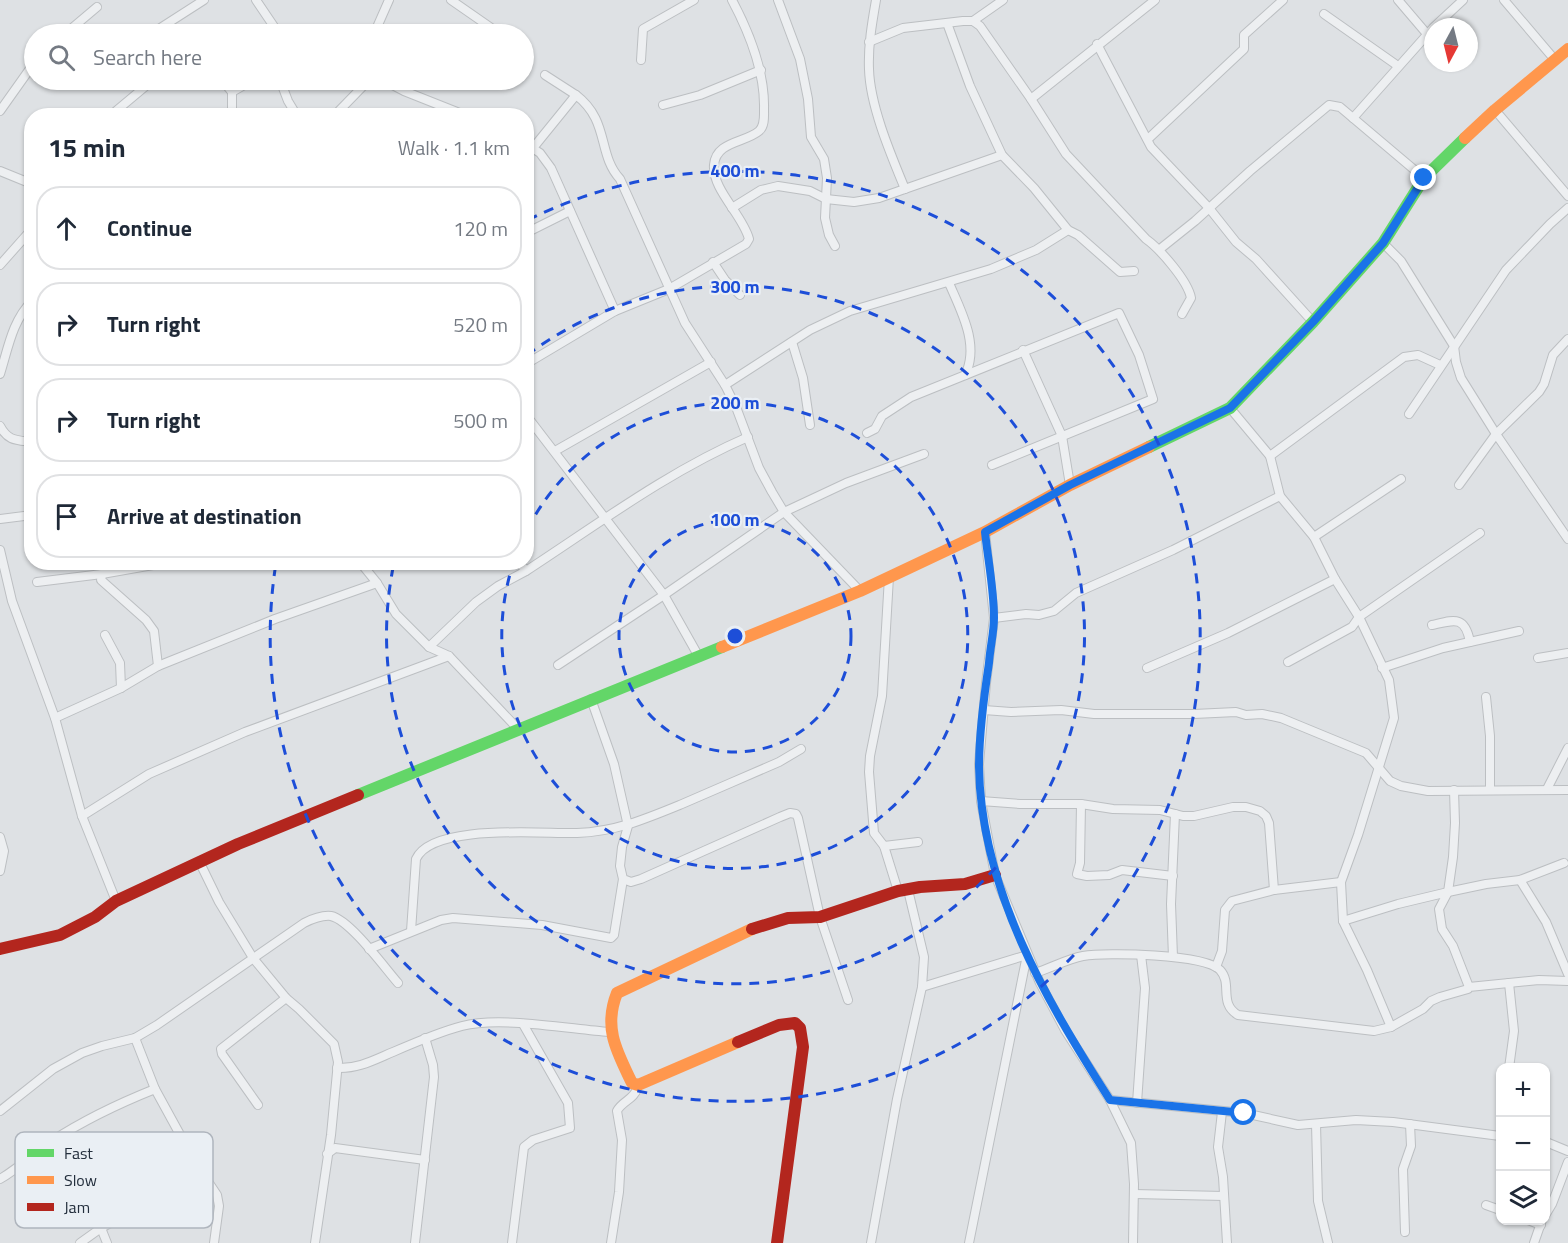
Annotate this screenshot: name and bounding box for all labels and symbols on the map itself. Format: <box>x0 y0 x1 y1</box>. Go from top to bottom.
north arrow <box>1424 18 1478 72</box>
text: 400 m <box>710 157 760 184</box>
route end <box>1410 164 1436 190</box>
text: 300 m <box>710 273 760 300</box>
text: 200 m <box>710 389 760 416</box>
text: 100 m <box>710 506 760 533</box>
centre of rings <box>725 626 745 646</box>
route start <box>1230 1099 1256 1125</box>
legend <box>15 1132 213 1228</box>
text: Fast <box>64 1141 93 1165</box>
text: Slow <box>64 1168 97 1192</box>
text: Jam <box>64 1195 90 1219</box>

